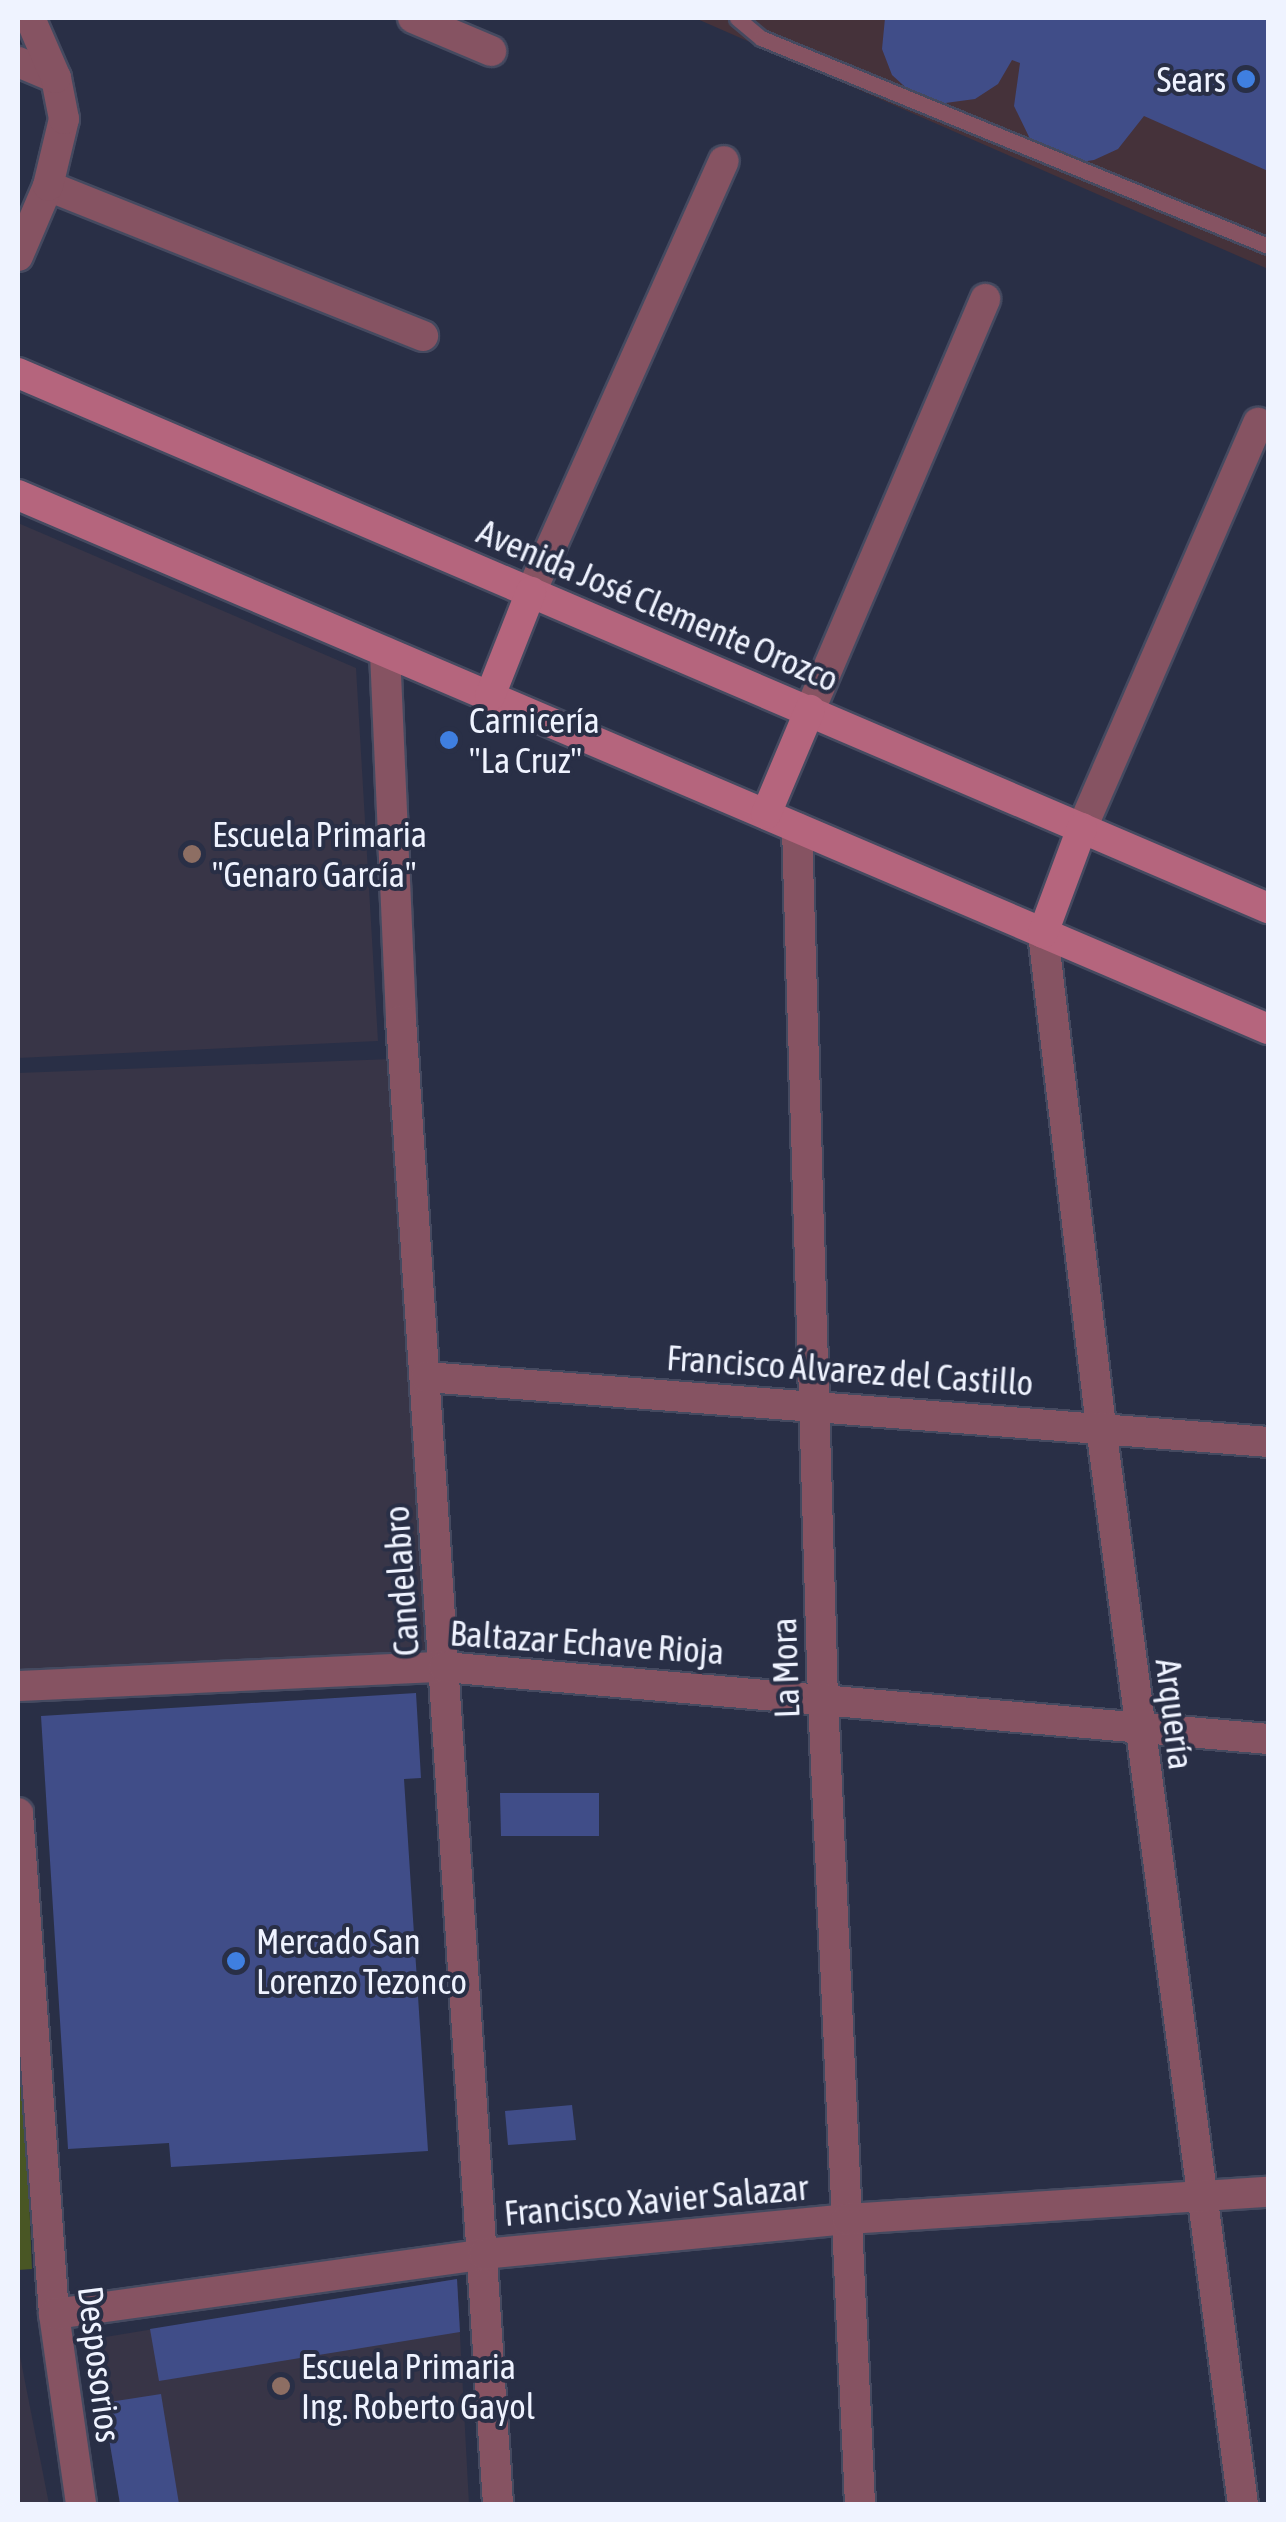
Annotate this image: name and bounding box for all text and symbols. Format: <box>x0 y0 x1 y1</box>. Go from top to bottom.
place label: Sears <box>1156 58 1226 100</box>
marker: Sears <box>1235 68 1257 90</box>
street label: Avenida José Clemente Orozco <box>471 510 845 700</box>
place label: Carnicería "La Cruz" <box>469 699 600 781</box>
marker: Carnicería "La Cruz" <box>438 729 460 751</box>
place label: Escuela Primaria "Genaro García" <box>212 813 427 895</box>
marker: Escuela Primaria "Genaro García" <box>181 843 203 865</box>
street label: Francisco Álvarez del Castillo <box>665 1336 1035 1404</box>
street label: Candelabro <box>375 1505 427 1657</box>
street label: Baltazar Echave Rioja <box>449 1611 725 1673</box>
street label: La Mora <box>762 1617 808 1719</box>
street label: Arquería <box>1147 1656 1203 1772</box>
place label: Mercado San Lorenzo Tezonco <box>256 1920 467 2002</box>
marker: Mercado San Lorenzo Tezonco <box>225 1950 247 1972</box>
street label: Francisco Xavier Salazar <box>502 2166 810 2234</box>
street label: Desposorios <box>70 2284 130 2444</box>
place label: Escuela Primaria Ing. Roberto Gayol <box>301 2345 535 2427</box>
marker: Escuela Primaria Ing. Roberto Gayol <box>270 2375 292 2397</box>

